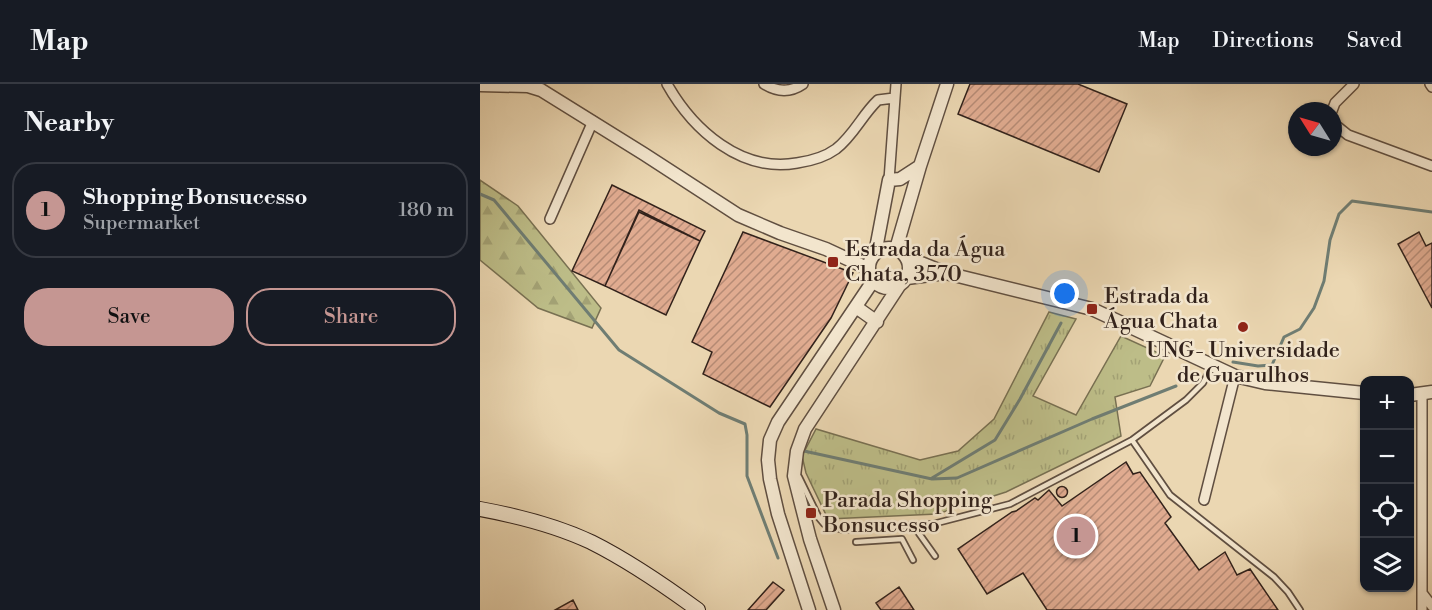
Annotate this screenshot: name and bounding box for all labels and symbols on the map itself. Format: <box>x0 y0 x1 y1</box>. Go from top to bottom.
north arrow <box>1288 102 1342 156</box>
place label: Estrada da Água Chata, 3570 <box>845 235 1006 288</box>
marker: Estrada da Água Chata, 3570 <box>826 255 840 269</box>
your location <box>1050 279 1079 308</box>
place label: Estrada da Água Chata <box>1103 283 1219 335</box>
marker: Estrada da Água Chata <box>1085 302 1099 316</box>
marker: UNG- Universidade de Guarulhos <box>1236 320 1250 334</box>
place label: UNG- Universidade de Guarulhos <box>1146 337 1340 389</box>
place label: Parada Shopping Bonsucesso <box>822 487 993 539</box>
marker: Parada Shopping Bonsucesso <box>804 506 818 520</box>
pin: 1 <box>1056 514 1096 558</box>

